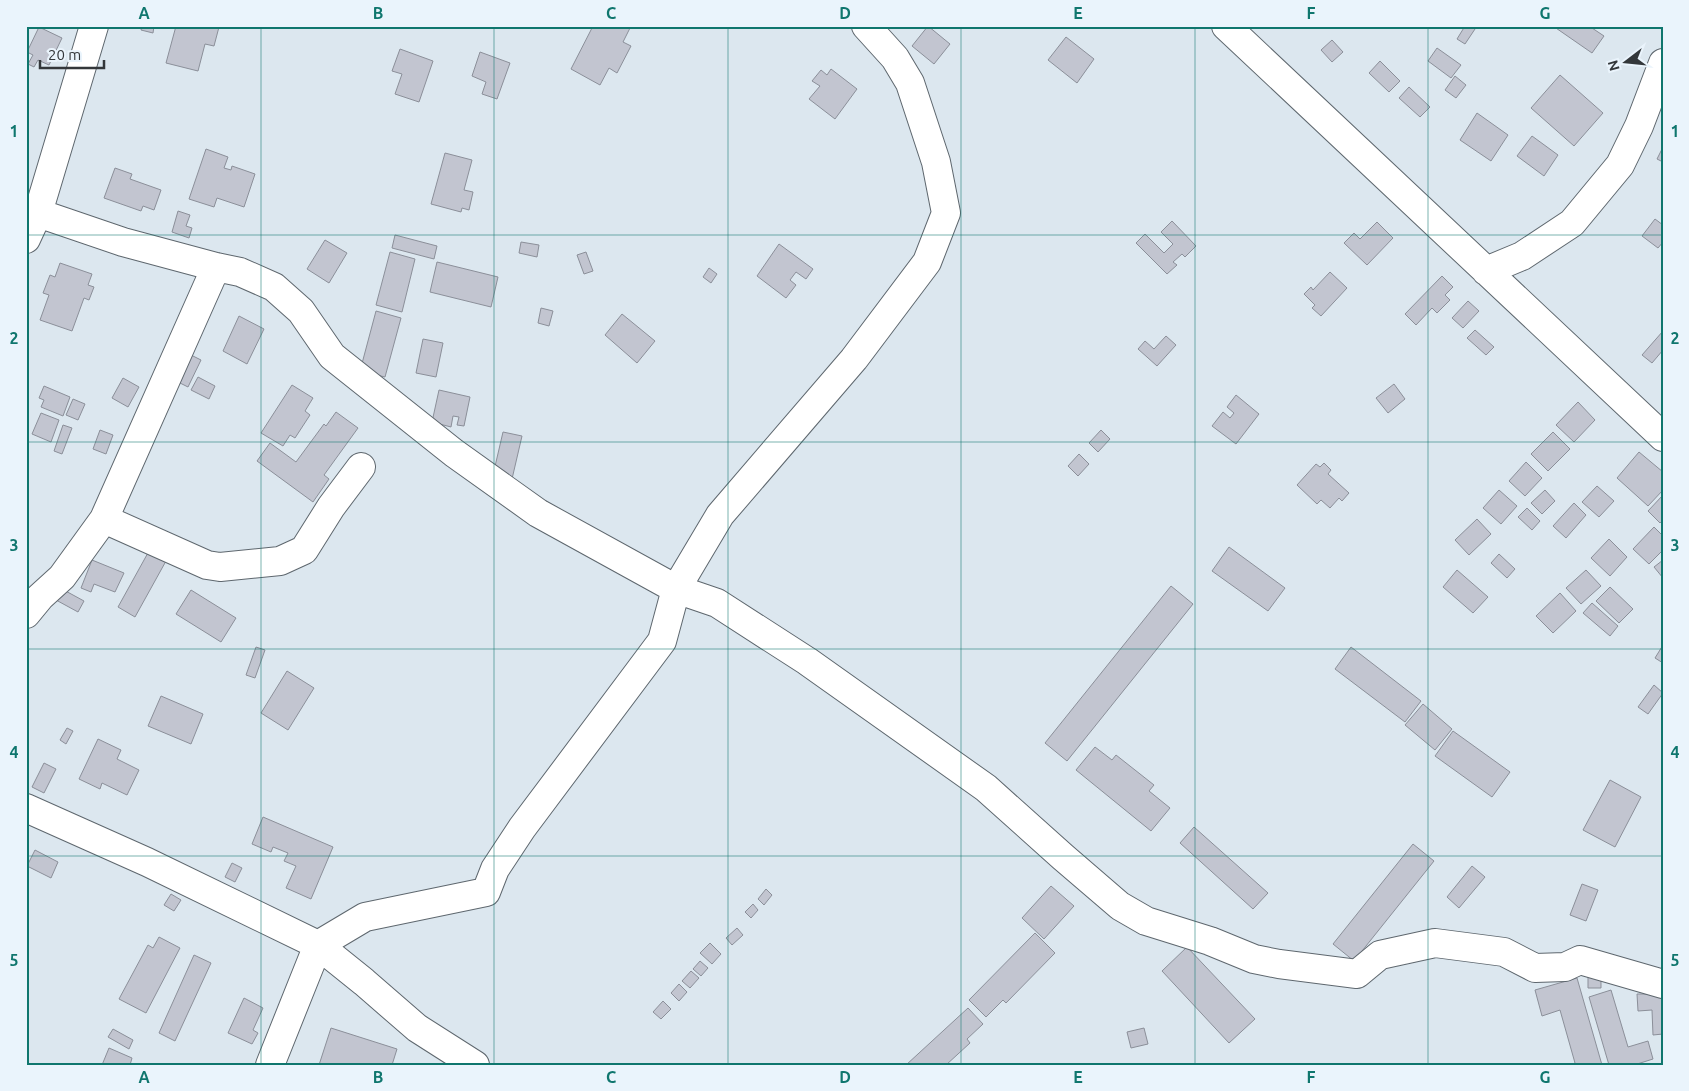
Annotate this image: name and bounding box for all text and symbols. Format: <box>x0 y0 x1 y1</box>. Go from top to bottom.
text: A <box>138 4 150 22</box>
text: B <box>373 4 383 22</box>
text: C <box>606 4 616 22</box>
text: D <box>839 4 851 22</box>
text: E <box>1073 4 1083 22</box>
text: F <box>1307 4 1316 22</box>
text: G <box>1539 4 1551 22</box>
scale bar <box>40 38 104 70</box>
north arrow <box>1602 38 1652 88</box>
text: 20 m <box>48 46 81 63</box>
text: N <box>1604 58 1623 73</box>
text: 1 <box>9 122 19 140</box>
text: 1 <box>1670 122 1680 140</box>
text: 2 <box>9 329 19 347</box>
text: 2 <box>1670 329 1680 347</box>
text: 3 <box>9 536 19 554</box>
text: 3 <box>1670 536 1680 554</box>
text: 4 <box>9 743 19 761</box>
text: 4 <box>1670 743 1680 761</box>
text: 5 <box>9 951 19 969</box>
text: 5 <box>1670 951 1680 969</box>
text: A <box>138 1068 150 1086</box>
text: B <box>373 1068 383 1086</box>
text: C <box>606 1068 616 1086</box>
text: D <box>839 1068 851 1086</box>
text: E <box>1073 1068 1083 1086</box>
text: F <box>1307 1068 1316 1086</box>
text: G <box>1539 1068 1551 1086</box>

